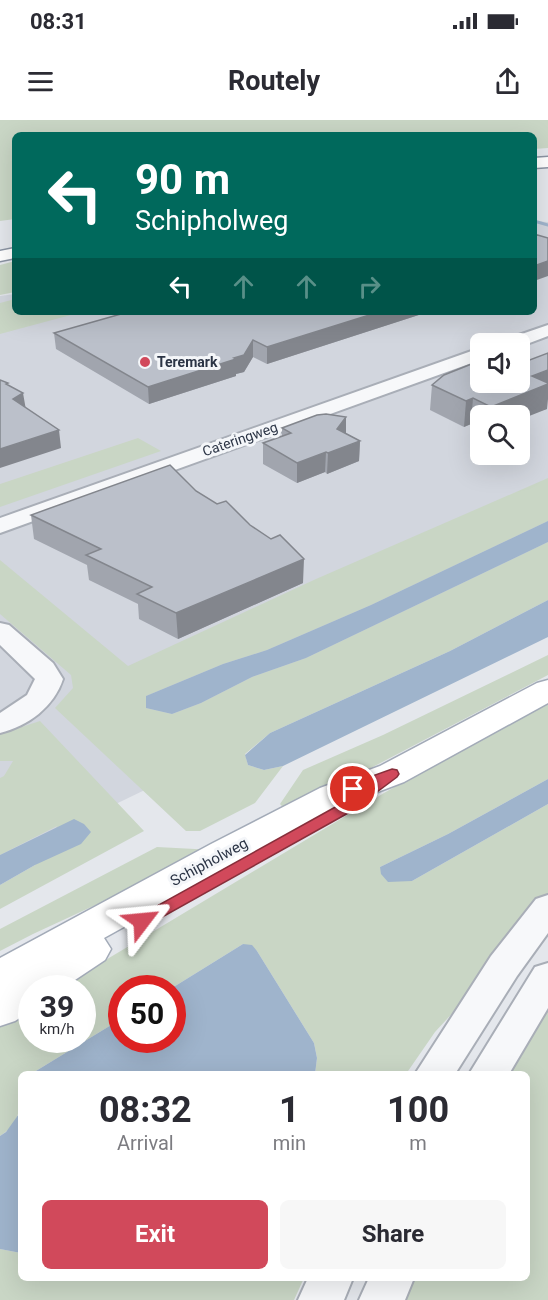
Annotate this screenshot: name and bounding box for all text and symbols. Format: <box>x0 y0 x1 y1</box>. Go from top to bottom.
text: 08:31 <box>30 9 87 34</box>
icon: menu <box>24 65 57 98</box>
text: Routely <box>228 65 320 97</box>
icon: share <box>491 65 524 98</box>
text: 90 m <box>135 155 230 204</box>
icon: left <box>36 156 114 234</box>
text: Schipholweg <box>135 205 288 237</box>
icon: left <box>164 270 197 303</box>
icon: ahead <box>227 270 260 303</box>
icon: ahead <box>290 270 323 303</box>
icon: right <box>353 270 386 303</box>
map controls <box>470 333 530 465</box>
button: sound <box>470 333 530 393</box>
place label: Teremark <box>157 354 218 370</box>
marker: Teremark <box>138 355 152 369</box>
button: search <box>470 405 530 465</box>
street label: Cateringweg <box>200 419 280 459</box>
pin <box>327 763 378 814</box>
icon: arrive <box>336 772 369 805</box>
street label: Schipholweg <box>167 834 251 890</box>
position arrow <box>110 889 174 953</box>
speed limit sign: 50 <box>108 975 186 1053</box>
text: 39 <box>40 989 74 1024</box>
text: km/h <box>39 1020 75 1038</box>
text: 08:32 <box>99 1089 192 1131</box>
text: 1 <box>279 1089 300 1131</box>
text: 100 <box>387 1089 449 1131</box>
text: Arrival <box>117 1131 174 1155</box>
text: min <box>273 1131 306 1155</box>
text: m <box>409 1131 427 1155</box>
button: Exit <box>42 1200 268 1269</box>
button: Share <box>280 1200 506 1269</box>

